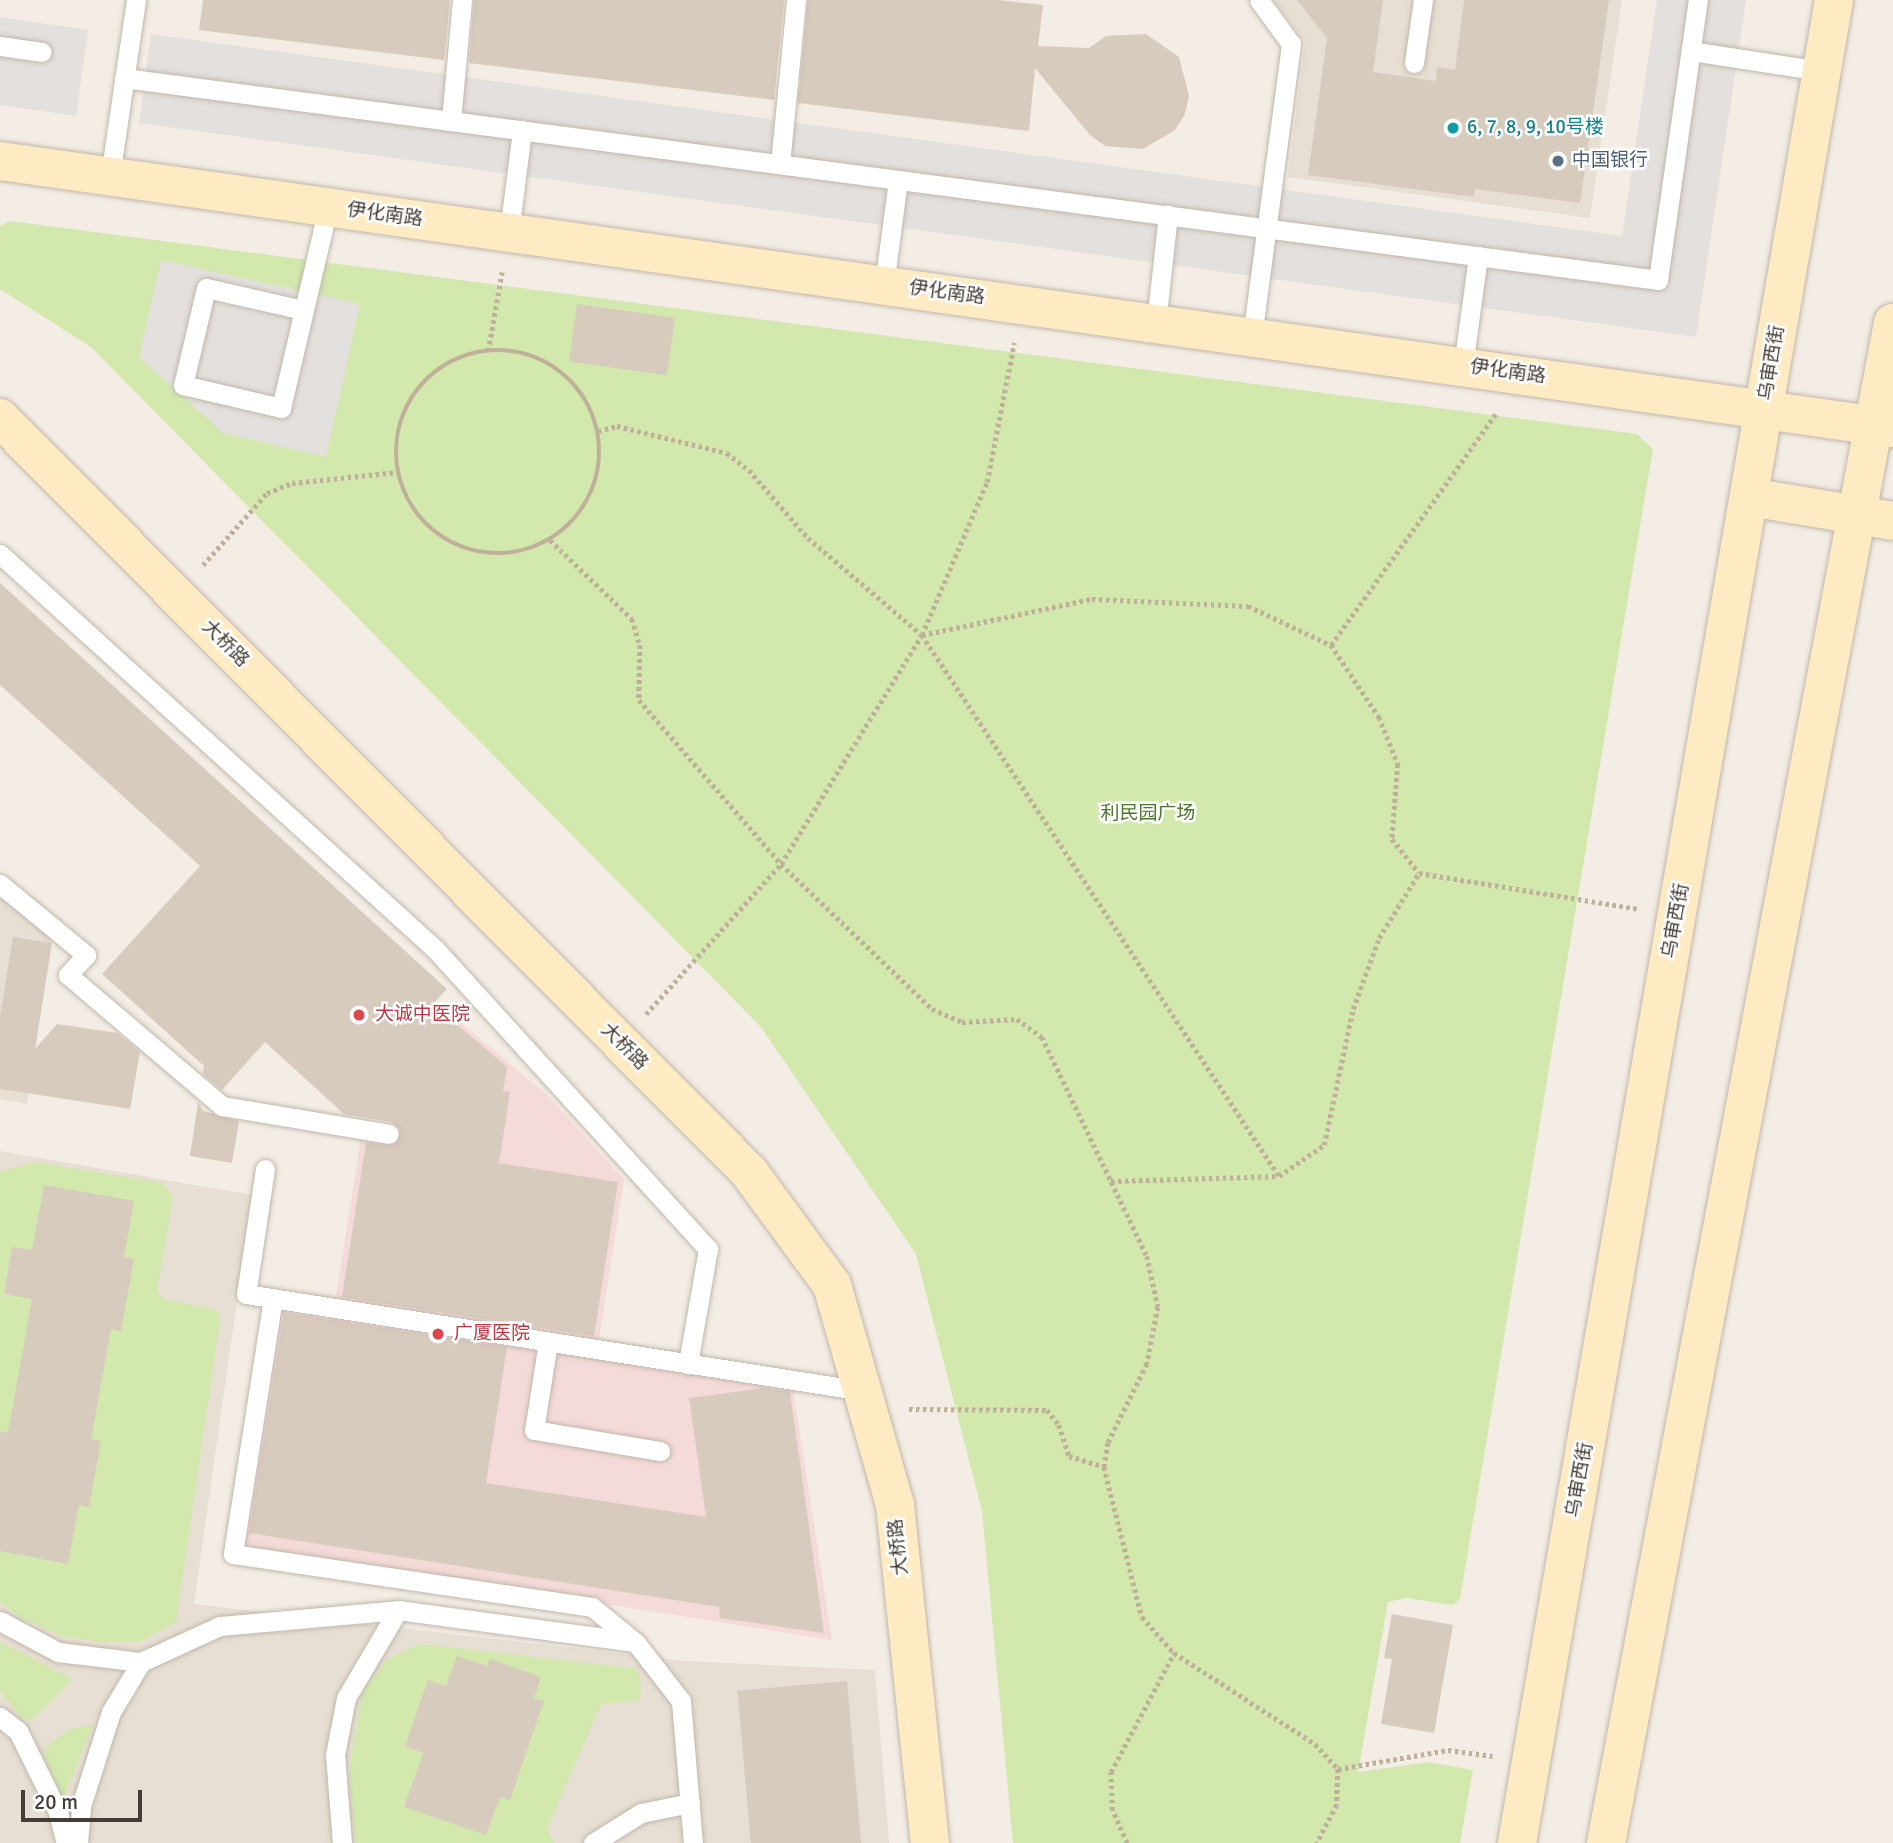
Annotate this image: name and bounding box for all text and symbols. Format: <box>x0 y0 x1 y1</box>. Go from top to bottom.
place label: 6, 7, 8, 9, 10号楼 <box>1467 117 1604 139</box>
marker: 6, 7, 8, 9, 10号楼 <box>1445 120 1461 136</box>
place label: 中国银行 <box>1572 150 1648 172</box>
marker: 中国银行 <box>1550 153 1566 169</box>
street label: 伊化南路 <box>346 198 424 232</box>
street label: 伊化南路 <box>908 276 986 310</box>
street label: 乌审西街 <box>1755 324 1789 402</box>
street label: 伊化南路 <box>1469 355 1547 389</box>
street label: 大桥路 <box>197 616 253 672</box>
park label: 利民园广场 <box>1101 803 1195 825</box>
street label: 乌审西街 <box>1658 882 1694 960</box>
place label: 大诚中医院 <box>375 1004 470 1026</box>
marker: 大诚中医院 <box>349 1005 369 1025</box>
street label: 大桥路 <box>596 1019 652 1075</box>
place label: 广厦医院 <box>454 1323 530 1345</box>
marker: 广厦医院 <box>428 1324 448 1344</box>
street label: 乌审西街 <box>1562 1441 1598 1519</box>
street label: 大桥路 <box>885 1517 913 1577</box>
scale bar <box>24 1776 145 1820</box>
text: 20 m <box>34 1789 78 1815</box>

